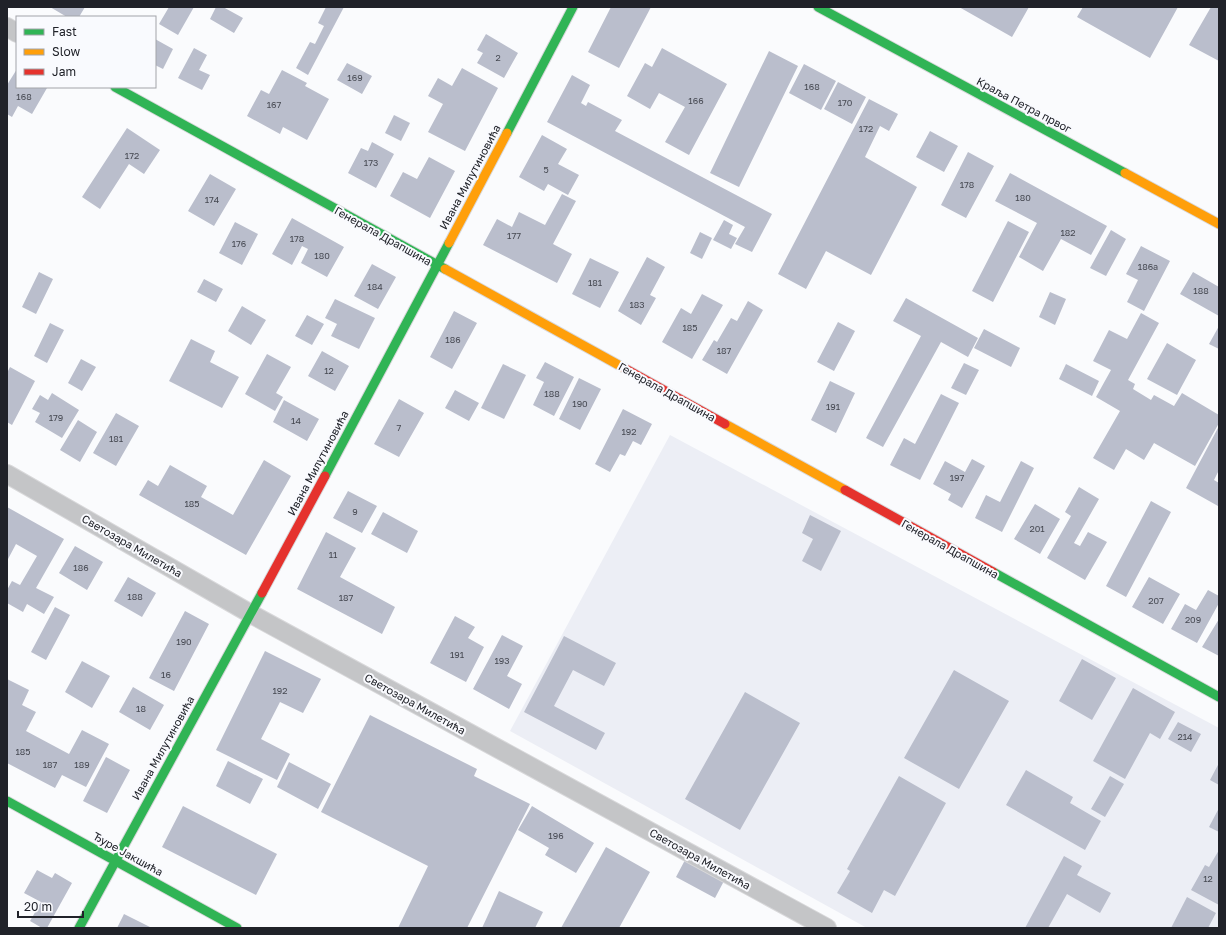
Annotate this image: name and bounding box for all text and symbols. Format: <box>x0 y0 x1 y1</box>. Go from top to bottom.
legend <box>16 16 156 88</box>
text: Fast <box>52 24 77 39</box>
text: Slow <box>52 44 80 59</box>
house number: 2 <box>495 52 501 63</box>
text: Jam <box>52 64 76 79</box>
house number: 169 <box>347 72 363 83</box>
street label: Краља Петра првог <box>974 74 1074 135</box>
house number: 168 <box>804 81 820 92</box>
house number: 168 <box>16 91 32 102</box>
house number: 166 <box>688 95 704 106</box>
house number: 170 <box>838 97 853 108</box>
house number: 167 <box>267 99 282 110</box>
street label: Ивана Милутиновића <box>436 122 503 231</box>
house number: 172 <box>859 123 873 134</box>
house number: 172 <box>125 150 139 161</box>
house number: 173 <box>364 157 378 168</box>
house number: 5 <box>543 164 549 175</box>
house number: 178 <box>960 179 974 190</box>
house number: 180 <box>1015 192 1031 203</box>
house number: 174 <box>205 194 220 205</box>
street label: Генерала Драпшина <box>332 203 434 268</box>
house number: 182 <box>1060 227 1076 238</box>
house number: 177 <box>507 230 521 241</box>
house number: 178 <box>290 233 304 244</box>
house number: 176 <box>232 238 246 249</box>
house number: 180 <box>314 250 330 261</box>
house number: 186a <box>1138 261 1158 272</box>
house number: 181 <box>588 277 603 288</box>
house number: 184 <box>367 281 383 292</box>
house number: 188 <box>1193 285 1209 296</box>
house number: 183 <box>629 299 645 310</box>
house number: 185 <box>682 322 698 333</box>
house number: 186 <box>445 334 461 345</box>
house number: 187 <box>717 345 732 356</box>
street label: Генерала Драпшина <box>616 359 718 424</box>
house number: 12 <box>324 365 334 376</box>
house number: 188 <box>544 388 560 399</box>
house number: 190 <box>572 398 588 409</box>
house number: 191 <box>826 401 841 412</box>
street label: Ивана Милутиновића <box>284 408 351 517</box>
house number: 179 <box>49 412 63 423</box>
house number: 14 <box>291 415 301 426</box>
house number: 7 <box>397 422 402 433</box>
house number: 192 <box>621 426 637 437</box>
house number: 181 <box>109 433 124 444</box>
house number: 197 <box>950 472 965 483</box>
house number: 185 <box>184 498 200 509</box>
house number: 9 <box>352 506 358 517</box>
street label: Светозара Милетића <box>80 512 185 580</box>
street label: Генерала Драпшина <box>899 516 1001 581</box>
house number: 201 <box>1029 523 1045 534</box>
house number: 11 <box>329 549 338 560</box>
house number: 186 <box>73 562 89 573</box>
house number: 188 <box>127 591 143 602</box>
house number: 187 <box>339 592 354 603</box>
house number: 207 <box>1148 595 1164 606</box>
house number: 209 <box>1185 614 1201 625</box>
house number: 190 <box>176 636 192 647</box>
house number: 191 <box>450 649 465 660</box>
house number: 193 <box>494 655 510 666</box>
house number: 16 <box>161 669 171 680</box>
street label: Светозара Милетића <box>362 670 468 737</box>
house number: 192 <box>272 685 288 696</box>
street label: Ивана Милутиновића <box>129 694 197 802</box>
house number: 18 <box>136 703 146 714</box>
house number: 214 <box>1177 731 1193 742</box>
house number: 185 <box>15 746 31 757</box>
house number: 187 <box>43 759 58 770</box>
house number: 189 <box>74 759 90 770</box>
street label: Светозара Милетића <box>647 825 753 892</box>
street label: Ђуре Јакшића <box>91 829 165 878</box>
house number: 196 <box>548 830 564 841</box>
house number: 12 <box>1203 873 1213 884</box>
scale bar <box>18 893 83 919</box>
text: 20 m <box>24 899 52 914</box>

